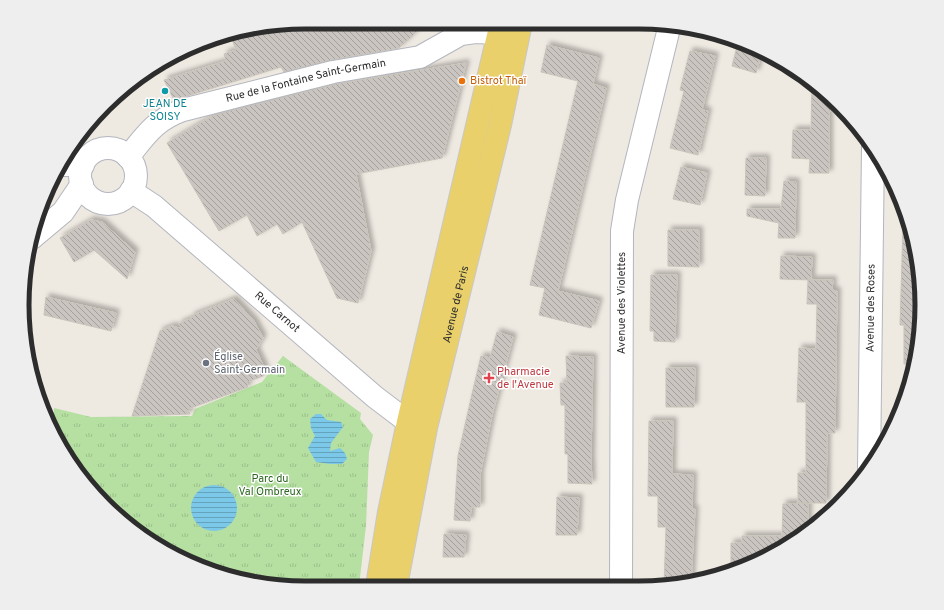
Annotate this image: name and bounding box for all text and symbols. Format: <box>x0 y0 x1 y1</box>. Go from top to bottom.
street label: Rue de la Fontaine Saint-Germain <box>224 56 387 106</box>
place label: Bistrot Thaï <box>470 74 527 88</box>
marker: Bistrot Thaï <box>457 76 467 86</box>
marker: JEAN DE SOISY <box>160 86 170 96</box>
place label: JEAN DE SOISY <box>143 97 187 124</box>
street label: Avenue des Violettes <box>615 252 629 354</box>
street label: Avenue de Paris <box>440 264 472 344</box>
street label: Avenue des Roses <box>863 264 879 352</box>
street label: Rue Carnot <box>251 289 303 336</box>
place label: Église Saint-Germain <box>214 349 285 377</box>
marker: Église Saint-Germain <box>201 358 211 368</box>
place label: Pharmacie de l'Avenue <box>497 365 554 392</box>
marker: Pharmacie de l'Avenue <box>484 373 494 383</box>
park label: Parc du Val Ombreux <box>238 472 302 499</box>

